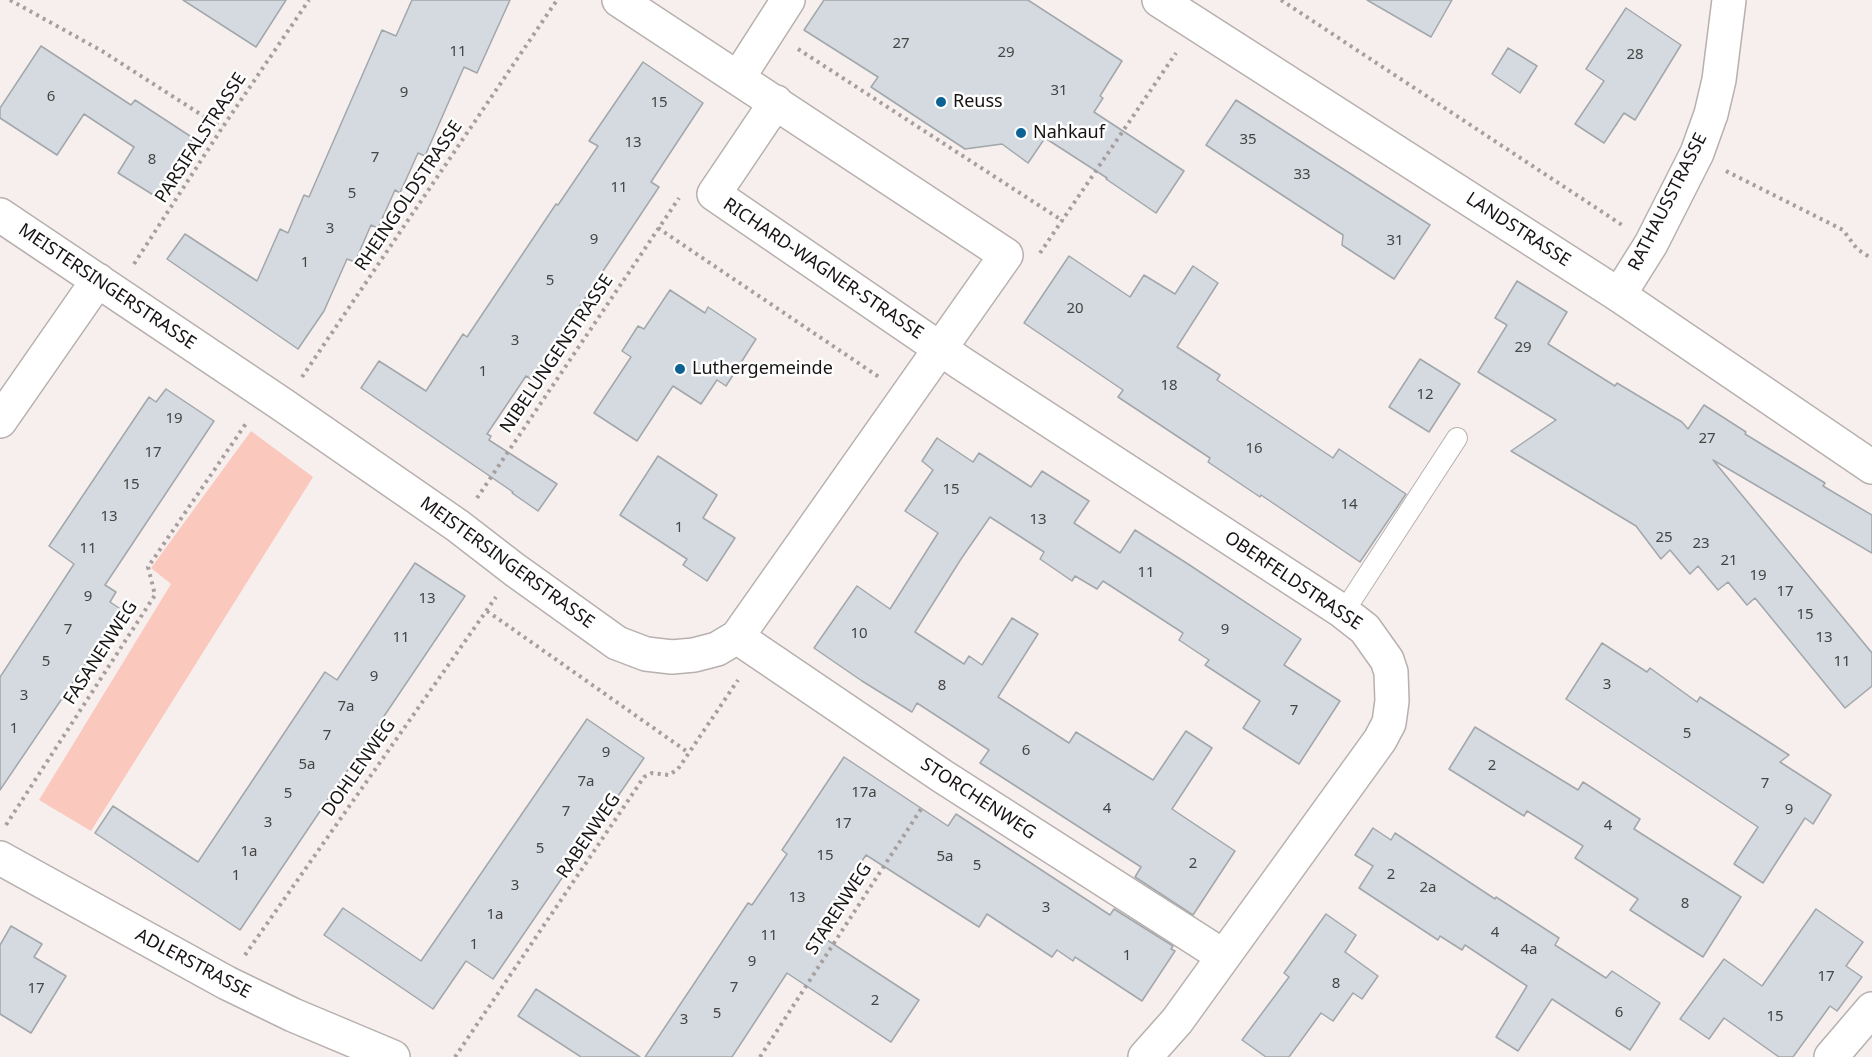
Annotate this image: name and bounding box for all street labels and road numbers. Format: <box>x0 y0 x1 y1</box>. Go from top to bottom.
street label: PARSIFALSTRASSE <box>151 69 251 207</box>
street label: RHEINGOLDSTRASSE <box>351 117 467 275</box>
street label: RATHAUSSTRASSE <box>1624 130 1712 274</box>
street label: LANDSTRASSE <box>1462 188 1574 272</box>
street label: RICHARD-WAGNER-STRASSE <box>719 194 927 344</box>
street label: MEISTERSINGERSTRASSE <box>14 219 200 355</box>
street label: NIBELUNGENSTRASSE <box>496 271 618 437</box>
street label: MEISTERSINGERSTRASSE <box>416 493 598 633</box>
street label: OBERFELDSTRASSE <box>1220 527 1366 635</box>
street label: FASANENWEG <box>60 597 142 709</box>
street label: DOHLENWEG <box>318 715 400 821</box>
street label: STORCHENWEG <box>916 754 1040 844</box>
street label: RABENWEG <box>553 789 625 883</box>
street label: STARENWEG <box>801 859 877 959</box>
street label: ADLERSTRASSE <box>132 925 254 1003</box>

